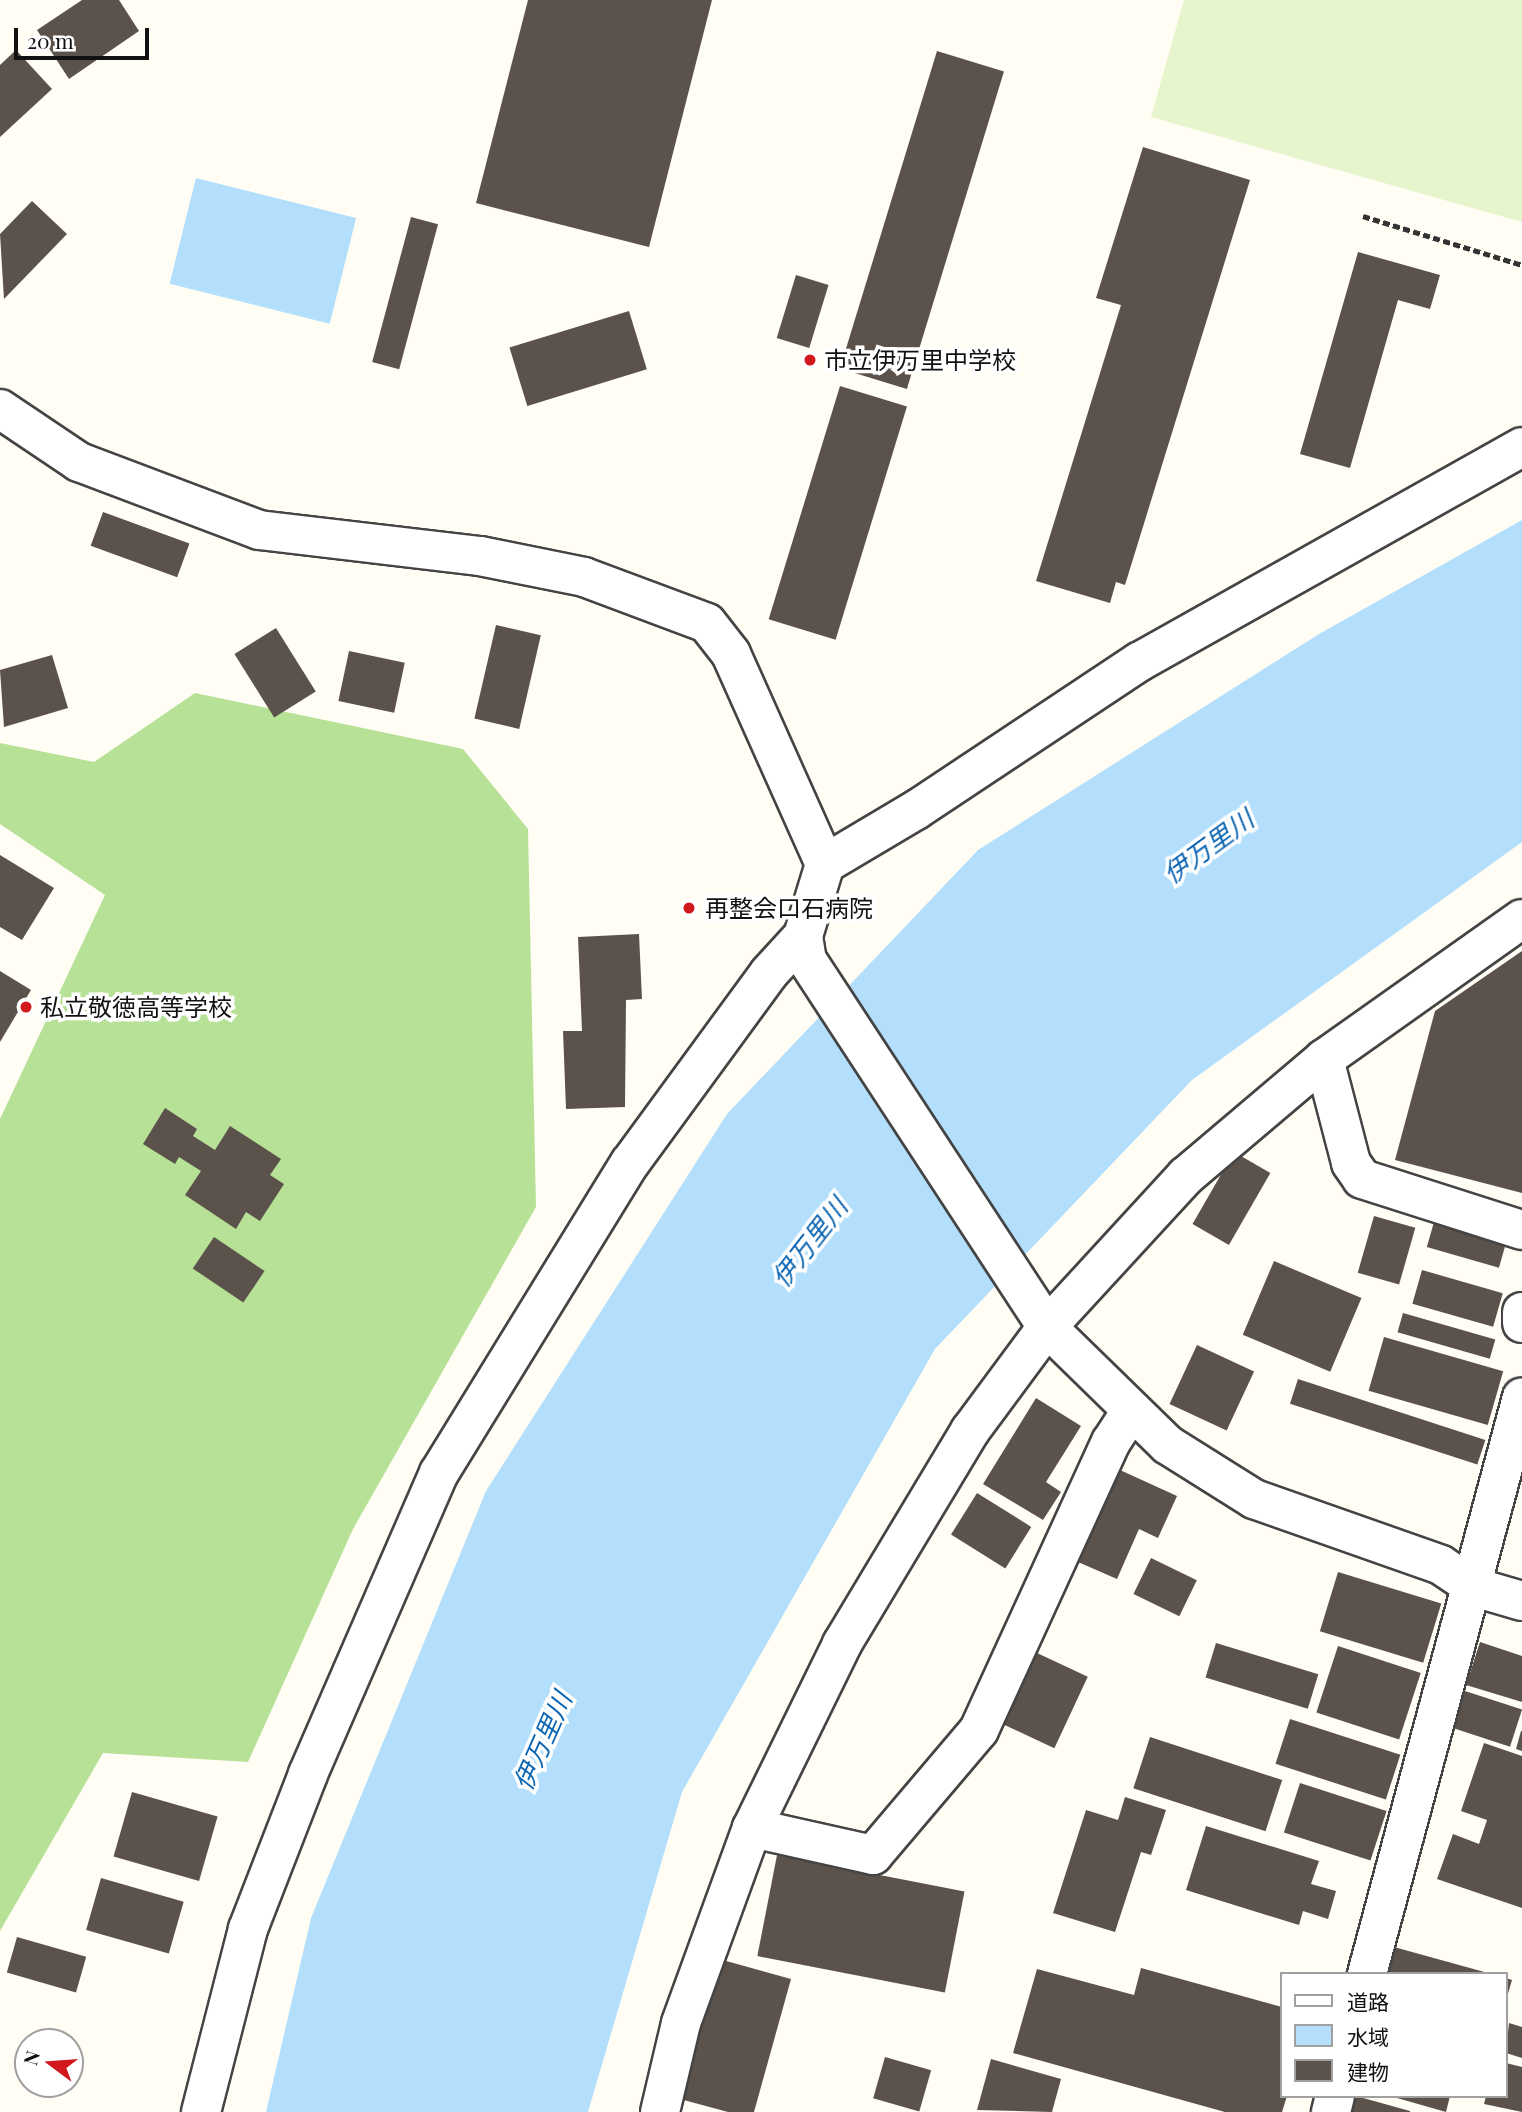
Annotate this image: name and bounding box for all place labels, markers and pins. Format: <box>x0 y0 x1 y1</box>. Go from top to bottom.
place label: 市立伊万里中学校 <box>824 346 1016 374</box>
marker: 市立伊万里中学校 <box>802 352 818 368</box>
place label: 再整会口石病院 <box>705 894 873 922</box>
marker: 再整会口石病院 <box>679 898 699 918</box>
place label: 私立敬徳高等学校 <box>40 993 232 1021</box>
marker: 私立敬徳高等学校 <box>18 999 34 1015</box>

